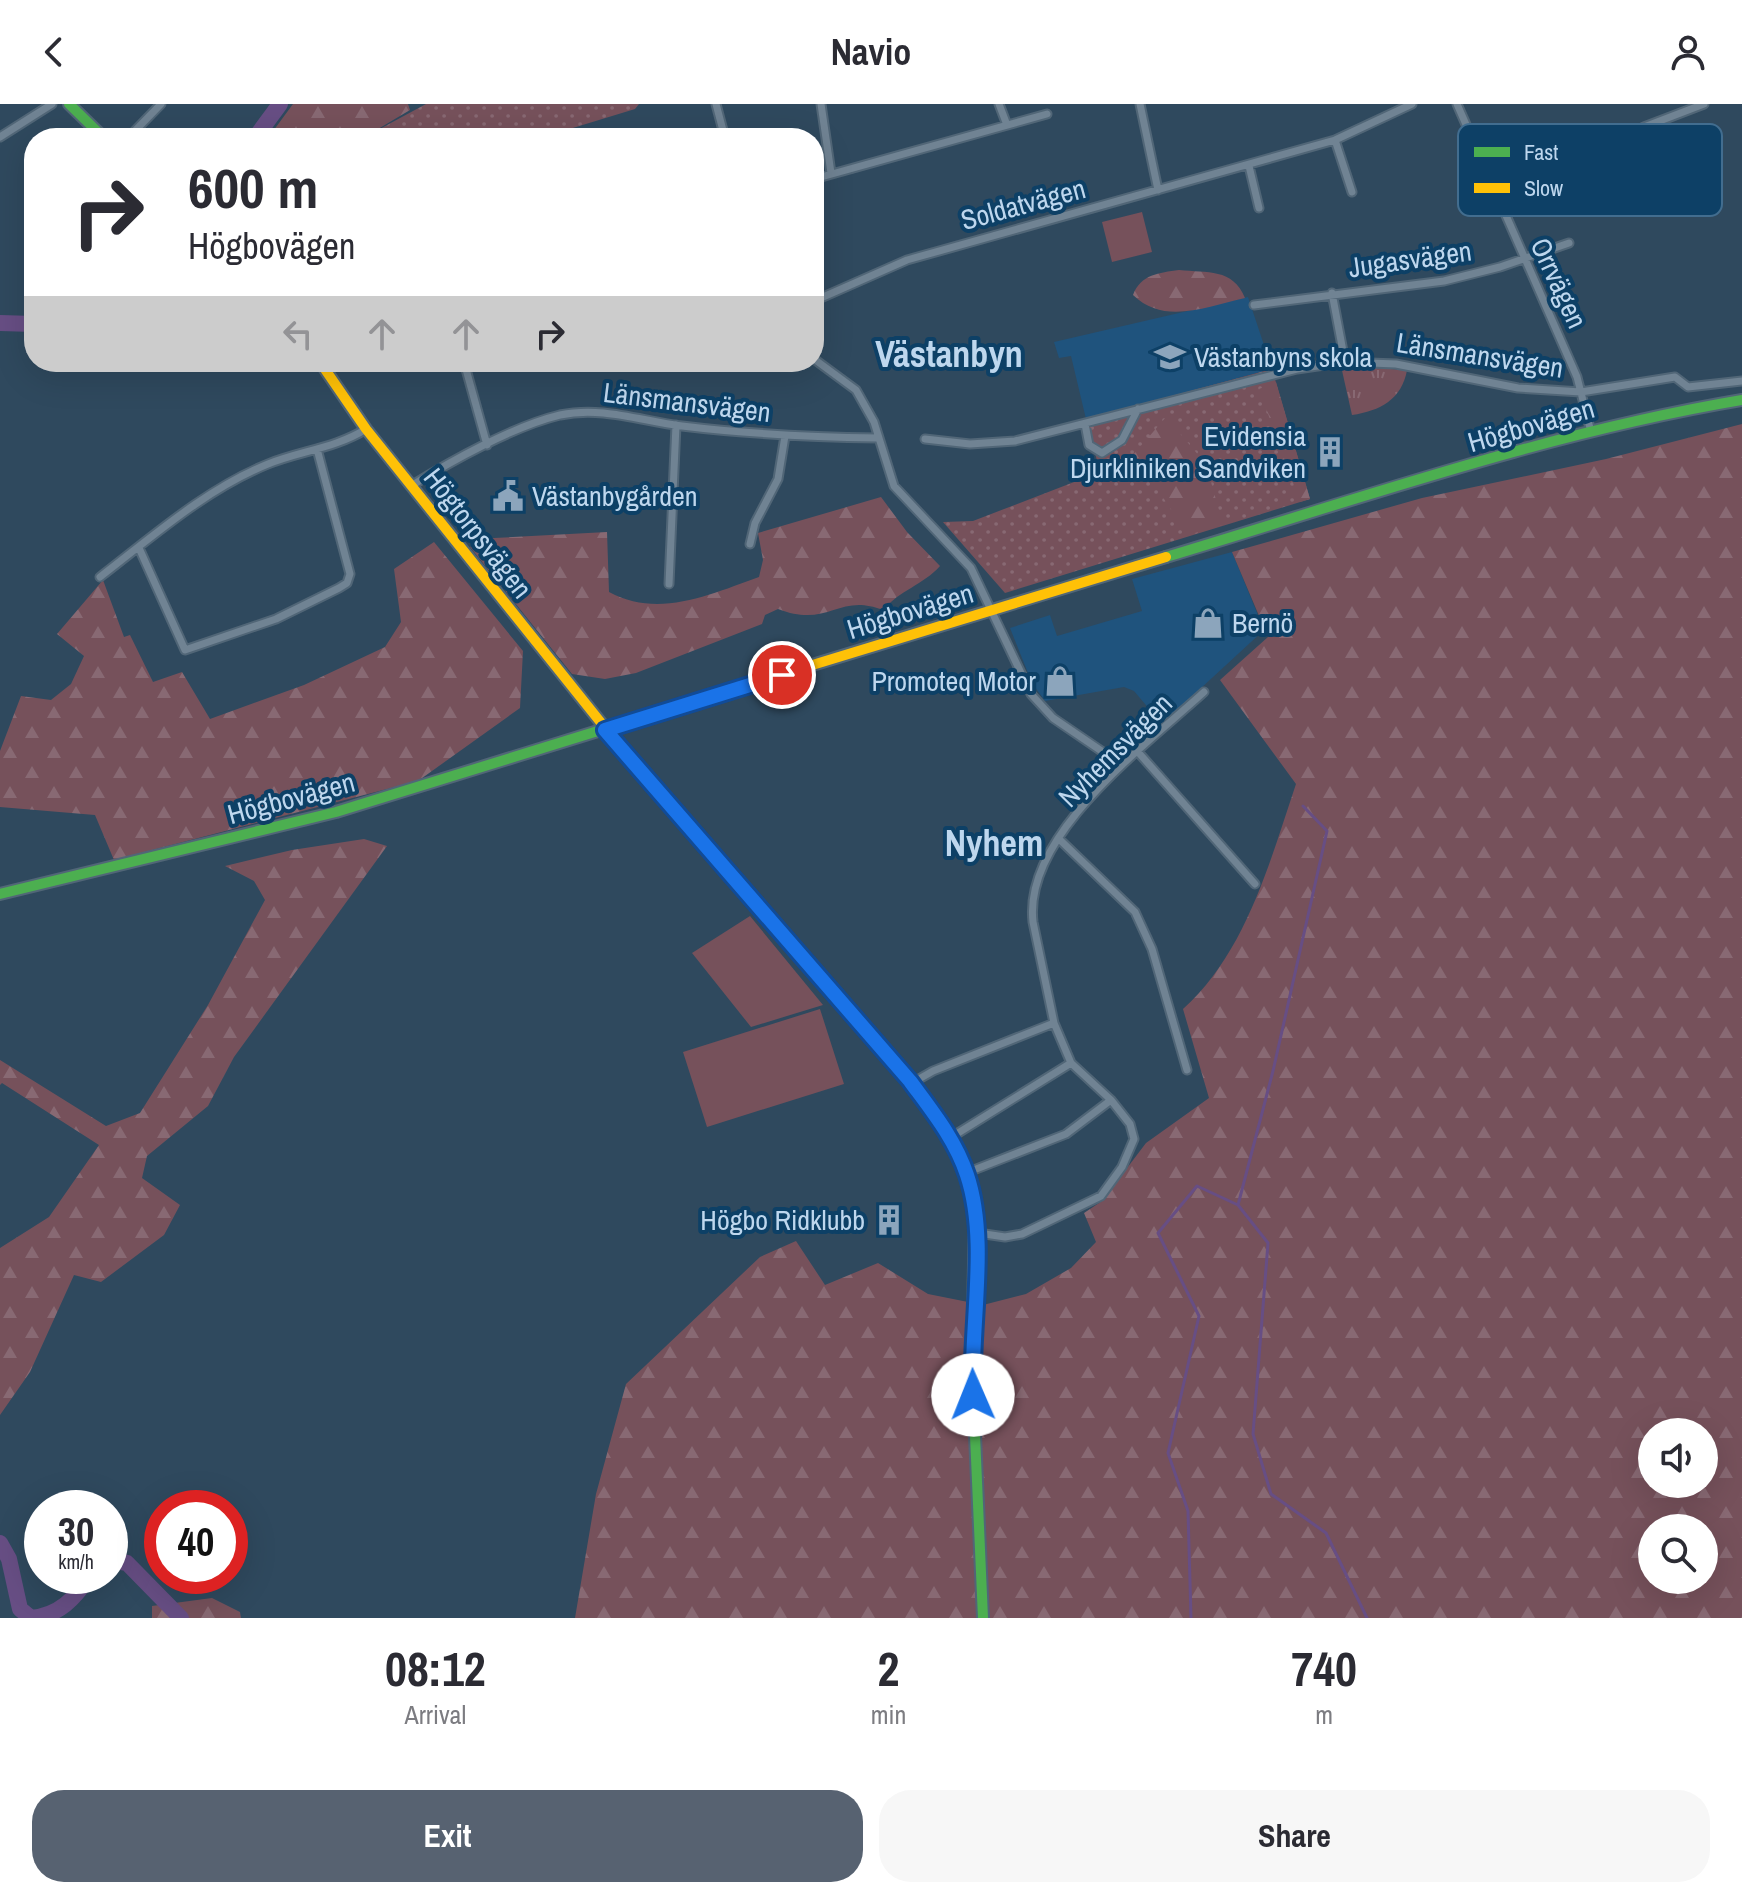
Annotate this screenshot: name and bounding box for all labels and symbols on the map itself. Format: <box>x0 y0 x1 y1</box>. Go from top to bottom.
legend <box>1458 124 1722 216</box>
text: Fast <box>1524 137 1558 167</box>
street label: Soldatvägen <box>956 169 1090 239</box>
text: Slow <box>1524 173 1563 203</box>
street label: Jugasvägen <box>1346 232 1474 286</box>
street label: Orrvägen <box>1522 232 1596 334</box>
street label: Länsmansvägen <box>1394 323 1566 387</box>
district label: Västanbyn <box>875 330 1023 378</box>
place label: Västanbyns skola <box>1194 338 1373 376</box>
school or university icon: Västanbyns skola <box>1153 340 1187 374</box>
street label: Länsmansvägen <box>601 373 773 431</box>
street label: Högbovägen <box>1463 389 1599 461</box>
place label: Evidensia Djurkliniken Sandviken <box>1070 417 1306 487</box>
building icon: Evidensia Djurkliniken Sandviken <box>1313 435 1347 469</box>
street label: Högtorpsvägen <box>415 460 541 606</box>
place label: Västanbygården <box>532 477 698 515</box>
public building icon: Västanbygården <box>491 479 525 513</box>
street label: Högbovägen <box>842 574 978 648</box>
place label: Bernö <box>1232 604 1293 642</box>
shop icon: Bernö <box>1191 606 1225 640</box>
pin <box>748 641 816 709</box>
place label: Promoteq Motor <box>871 662 1036 700</box>
shop icon: Promoteq Motor <box>1043 664 1077 698</box>
street label: Nyhemsvägen <box>1050 685 1180 815</box>
street label: Högbovägen <box>223 763 359 833</box>
district label: Nyhem <box>945 819 1043 867</box>
place label: Högbo Ridklubb <box>700 1201 865 1239</box>
building icon: Högbo Ridklubb <box>872 1203 906 1237</box>
position arrow <box>931 1353 1015 1437</box>
speed limit sign: 40 <box>144 1490 248 1594</box>

